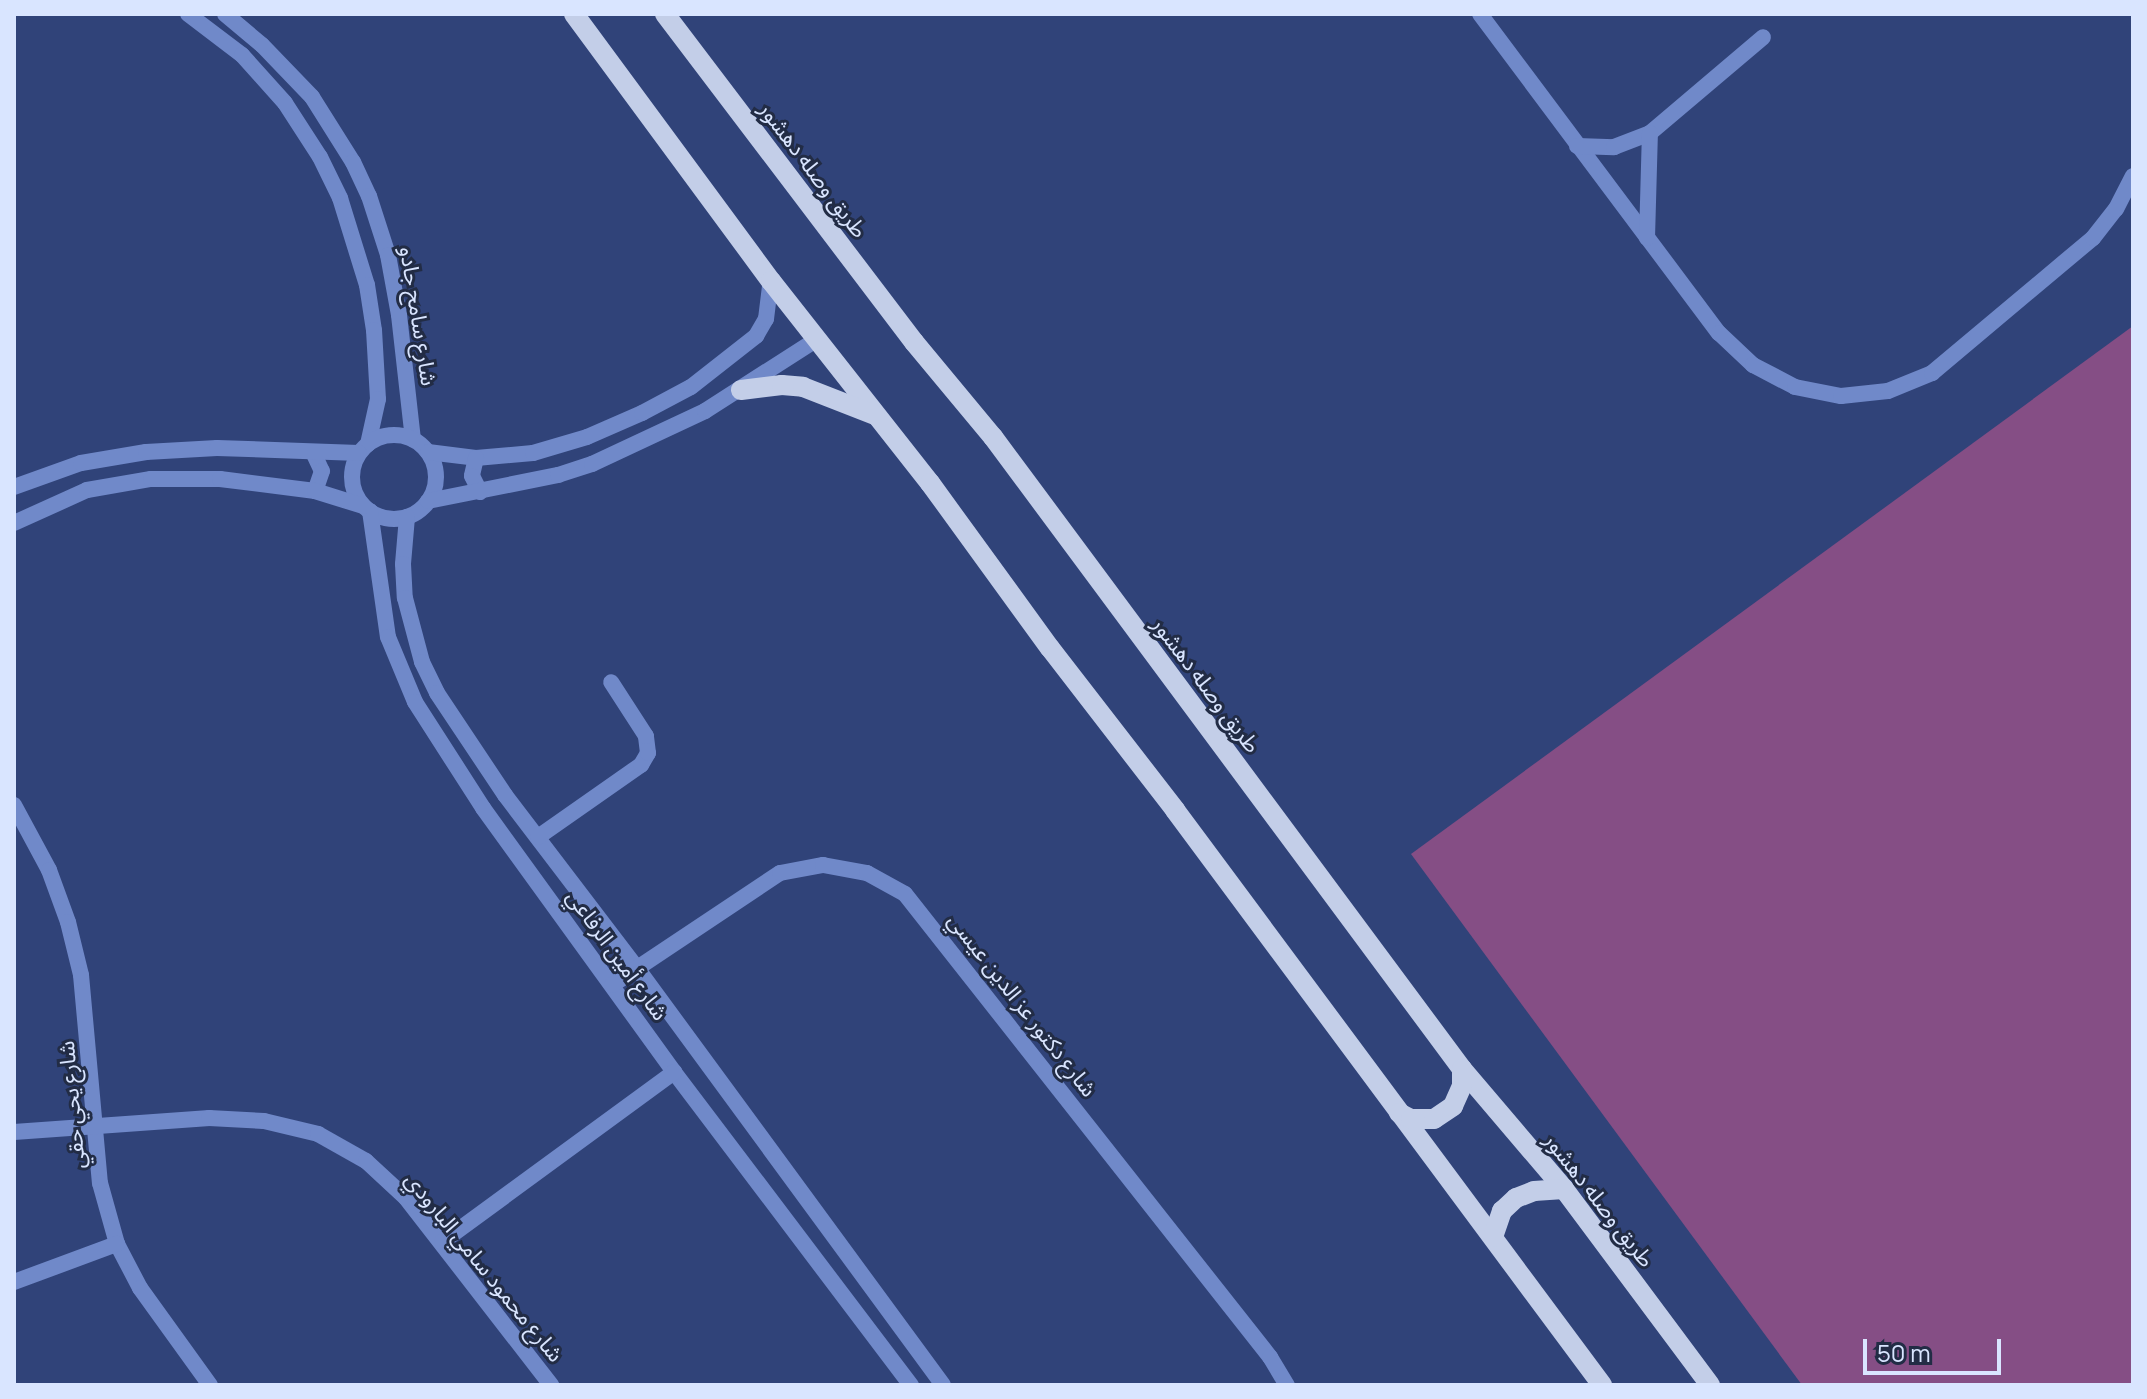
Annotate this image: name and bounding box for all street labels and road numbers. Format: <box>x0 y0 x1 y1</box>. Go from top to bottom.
street label: طريق وصله دهشور <box>753 97 873 243</box>
street label: شارع سامح جادو <box>394 244 442 388</box>
street label: طريق وصله دهشور <box>1146 612 1266 758</box>
street label: شارع أمين الرفاعي <box>561 884 673 1026</box>
street label: شارع دكتور عز الدين عيسي <box>942 908 1102 1102</box>
street label: شارع يحي حقي <box>53 1040 91 1170</box>
street label: طريق وصله دهشور <box>1538 1128 1660 1272</box>
street label: شارع محمود سامي البارودي <box>399 1167 569 1367</box>

